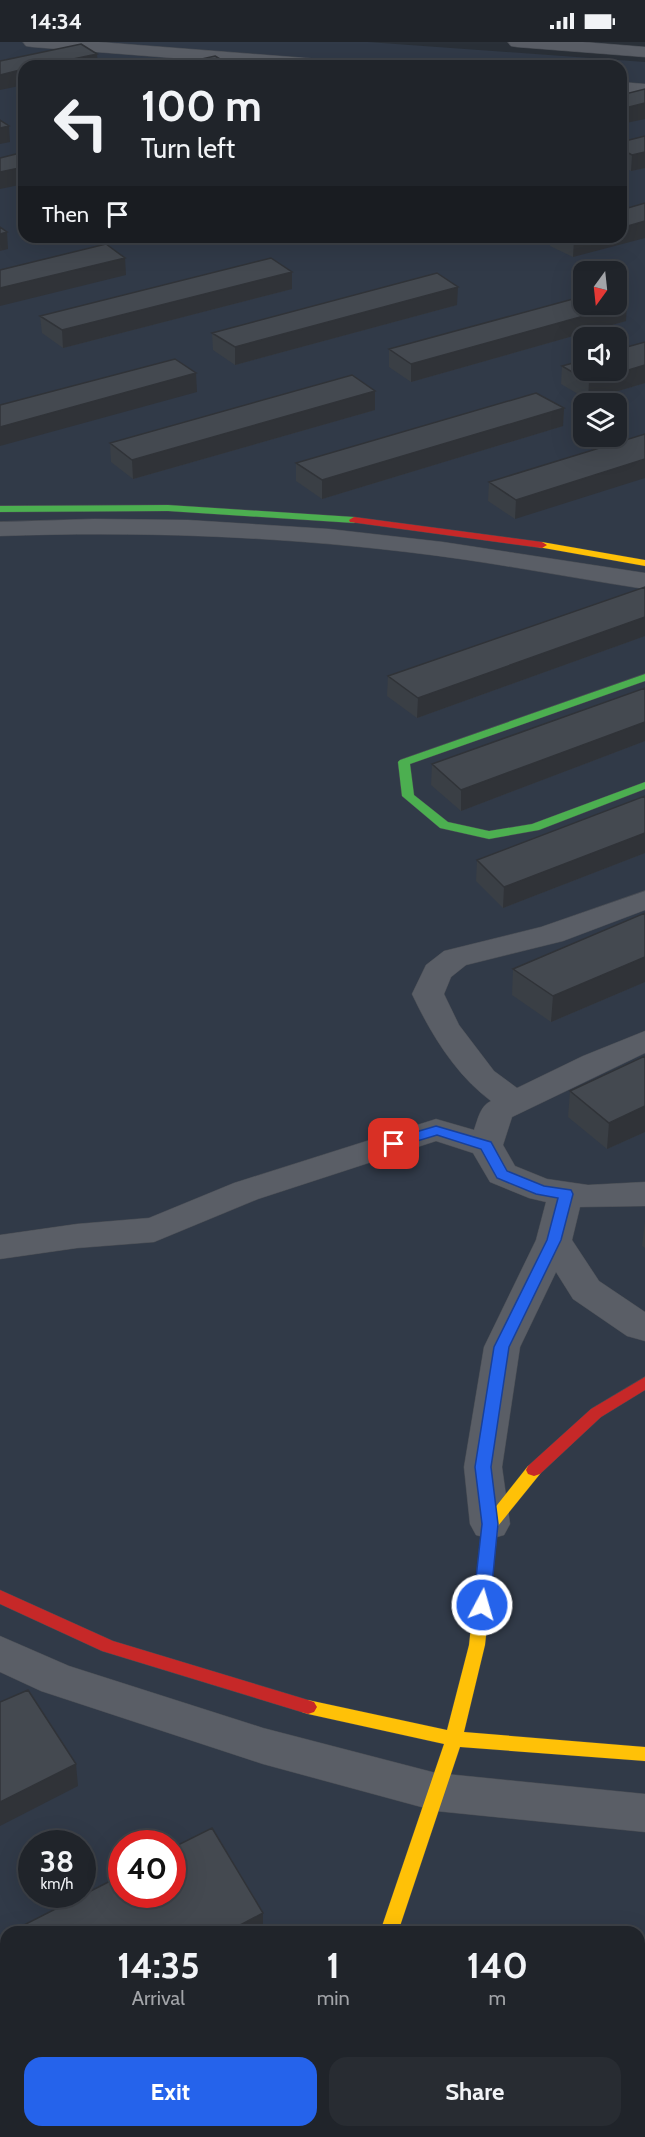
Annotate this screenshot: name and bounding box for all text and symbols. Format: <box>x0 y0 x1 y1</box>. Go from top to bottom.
text: 14:34 <box>30 8 82 35</box>
text: 100 m <box>141 80 262 132</box>
icon: left <box>42 84 120 162</box>
text: Turn left <box>141 132 235 165</box>
icon: arrive <box>101 198 134 231</box>
text: Then <box>42 201 89 228</box>
north arrow <box>573 261 627 315</box>
map controls <box>573 261 627 447</box>
button: sound <box>573 327 627 381</box>
button: layers <box>573 393 627 447</box>
pin <box>368 1118 419 1169</box>
icon: arrive <box>377 1127 410 1160</box>
position arrow <box>450 1573 514 1637</box>
speed limit sign: 40 <box>108 1830 186 1908</box>
text: 38 <box>40 1843 74 1880</box>
text: km/h <box>41 1875 73 1893</box>
text: 14:35 <box>117 1943 200 1987</box>
text: 1 <box>326 1943 340 1987</box>
text: 140 <box>467 1943 528 1987</box>
text: Arrival <box>132 1986 185 2010</box>
text: min <box>317 1986 350 2010</box>
text: m <box>489 1986 506 2010</box>
button: Exit <box>24 2057 317 2126</box>
button: Share <box>329 2057 621 2126</box>

